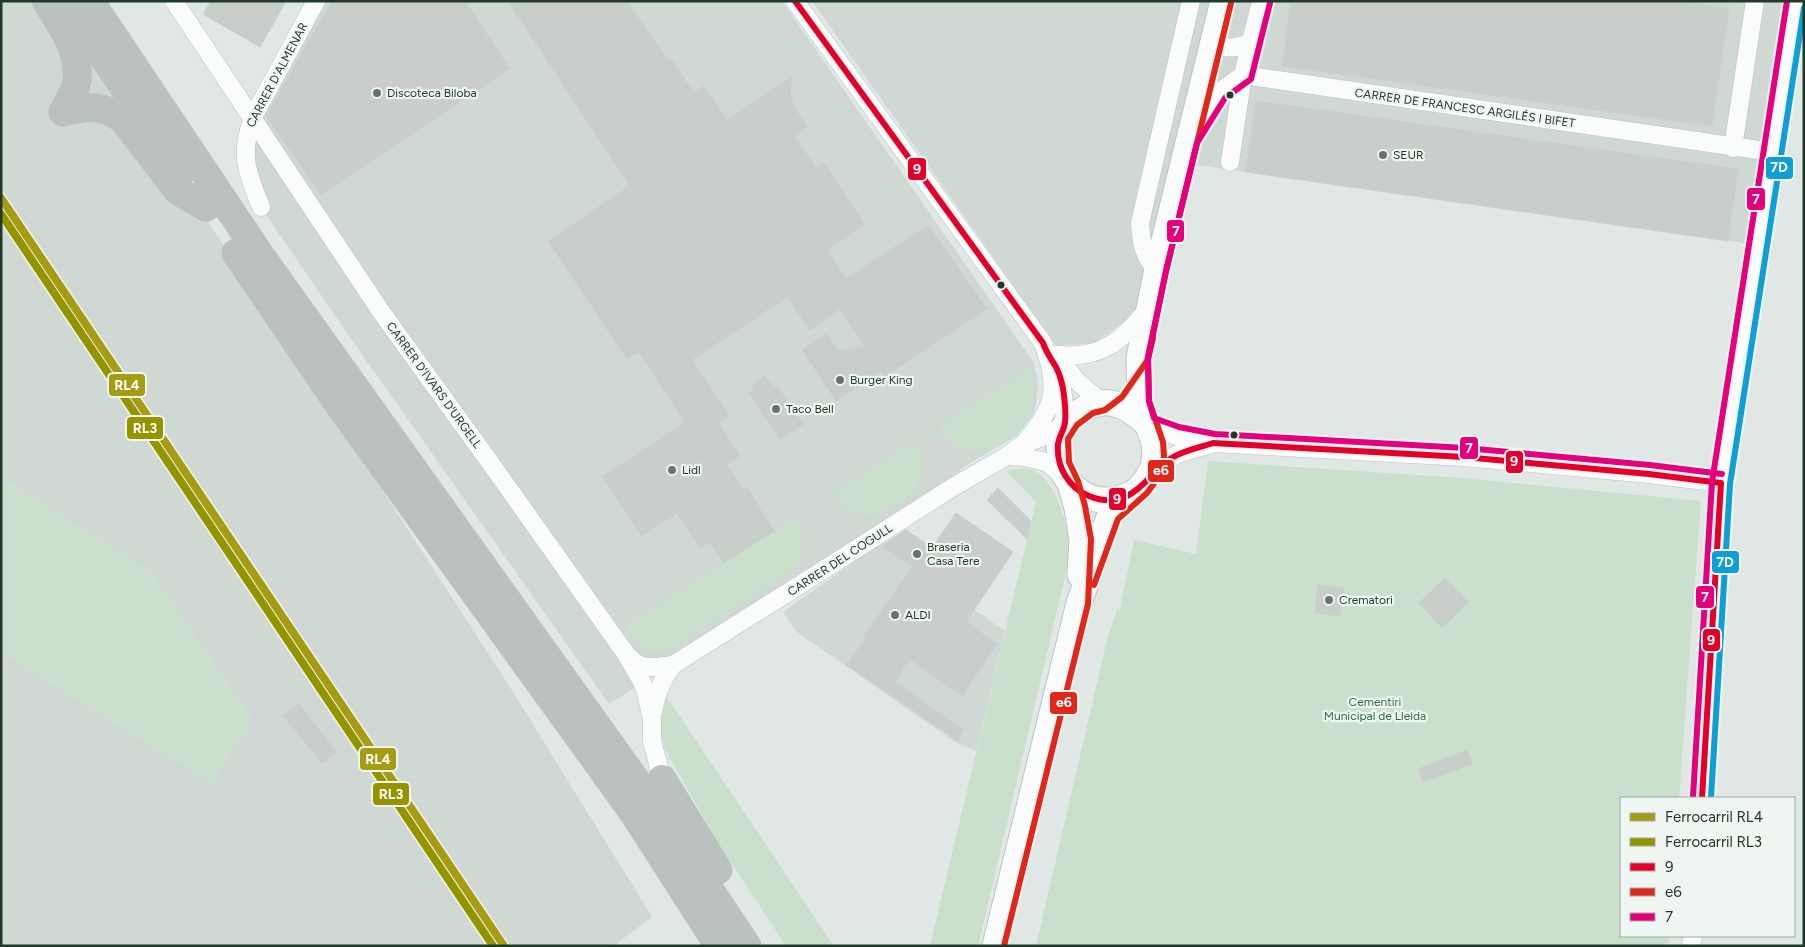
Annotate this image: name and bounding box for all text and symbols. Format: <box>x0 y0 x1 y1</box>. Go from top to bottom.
street label: CARRER D'ALMENAR <box>243 20 311 130</box>
place label: Discoteca Biloba <box>387 86 477 100</box>
street label: CARRER DE FRANCESC ARGILÉS I BIFET <box>1354 86 1576 130</box>
marker: Discoteca Biloba <box>371 87 383 99</box>
unlabelled marker <box>1225 90 1235 100</box>
place label: SEUR <box>1393 148 1423 162</box>
marker: SEUR <box>1377 149 1389 161</box>
line badge: 7D <box>1765 156 1794 180</box>
line badge: 9 <box>907 157 927 181</box>
text: 7D <box>1770 159 1788 176</box>
text: 9 <box>913 161 921 178</box>
line badge: 7 <box>1746 187 1766 211</box>
text: 7 <box>1752 191 1760 208</box>
line badge: 7 <box>1166 219 1185 243</box>
text: 7 <box>1172 223 1180 240</box>
unlabelled marker <box>996 280 1006 290</box>
street label: CARRER D'IVARS D'URGELL <box>384 319 485 451</box>
line badge: RL4 <box>108 373 146 397</box>
place label: Burger King <box>850 373 913 387</box>
marker: Burger King <box>834 374 846 386</box>
text: RL4 <box>114 377 140 394</box>
place label: Taco Bell <box>786 402 834 416</box>
marker: Taco Bell <box>770 403 782 415</box>
line badge: RL3 <box>126 416 164 440</box>
text: RL3 <box>133 420 157 437</box>
unlabelled marker <box>1229 430 1239 440</box>
line badge: 7 <box>1459 436 1479 460</box>
text: 7 <box>1465 440 1473 457</box>
line badge: 9 <box>1505 450 1524 474</box>
text: 9 <box>1510 453 1518 470</box>
line badge: e6 <box>1147 459 1175 483</box>
text: e6 <box>1153 462 1169 479</box>
place label: Lidl <box>682 463 701 477</box>
marker: Lidl <box>666 464 678 476</box>
line badge: 9 <box>1108 487 1127 511</box>
text: 9 <box>1113 491 1121 508</box>
street label: CARRER DEL COGULL <box>785 520 896 599</box>
place label: Braseria Casa Tere <box>927 540 980 568</box>
marker: Braseria Casa Tere <box>911 548 923 560</box>
line badge: 7D <box>1711 550 1740 574</box>
text: 7D <box>1716 554 1734 571</box>
line badge: 7 <box>1695 585 1715 609</box>
text: 7 <box>1701 589 1709 606</box>
place label: Crematori <box>1339 593 1393 607</box>
marker: Crematori <box>1323 594 1335 606</box>
place label: ALDI <box>905 608 931 622</box>
marker: ALDI <box>889 609 901 621</box>
line badge: 9 <box>1702 628 1721 652</box>
text: 9 <box>1707 632 1715 649</box>
line badge: e6 <box>1049 691 1078 715</box>
text: e6 <box>1056 694 1072 711</box>
park label: Cementiri Municipal de Lleida <box>1324 695 1426 723</box>
line badge: RL4 <box>359 747 397 771</box>
text: RL4 <box>365 751 391 768</box>
line badge: RL3 <box>372 782 410 806</box>
text: RL3 <box>379 786 403 803</box>
legend <box>1620 797 1795 937</box>
text: Ferrocarril RL4 <box>1665 808 1763 826</box>
text: Ferrocarril RL3 <box>1665 833 1762 851</box>
text: 9 <box>1665 858 1674 876</box>
text: e6 <box>1665 883 1682 901</box>
text: 7 <box>1665 908 1673 926</box>

